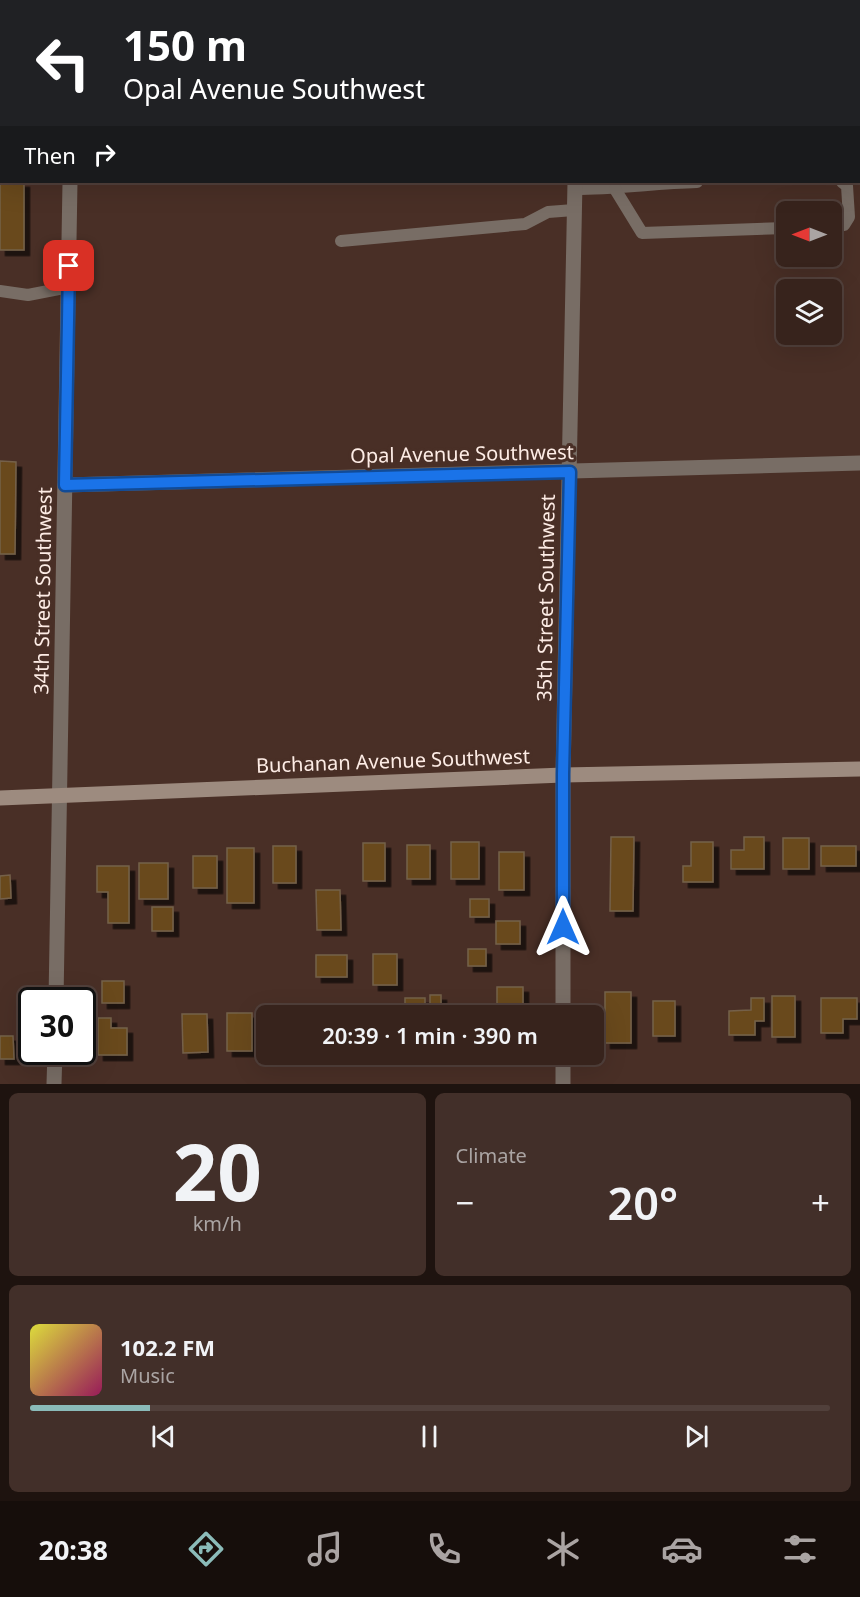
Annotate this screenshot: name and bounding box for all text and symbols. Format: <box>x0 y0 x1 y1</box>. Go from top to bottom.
text: 150 m <box>123 16 247 73</box>
icon: left <box>24 24 102 102</box>
text: Opal Avenue Southwest <box>123 70 425 107</box>
icon: right <box>88 138 121 171</box>
text: Then <box>24 140 76 170</box>
north arrow <box>776 201 842 267</box>
map controls <box>776 201 842 345</box>
pin <box>43 240 94 291</box>
icon: arrive <box>52 249 85 282</box>
button: layers <box>776 279 842 345</box>
street label: Opal Avenue Southwest <box>350 438 574 469</box>
street label: 34th Street Southwest <box>27 487 58 695</box>
street label: 35th Street Southwest <box>530 494 561 702</box>
street label: Buchanan Avenue Southwest <box>256 742 530 779</box>
position arrow <box>531 895 595 959</box>
speed limit sign: 30 <box>18 987 96 1065</box>
text: 20:39 · 1 min · 390 m <box>322 1020 538 1050</box>
text: 20 <box>173 1118 262 1224</box>
text: Climate <box>456 1142 527 1169</box>
text: 20° <box>607 1172 678 1233</box>
text: − <box>456 1180 474 1225</box>
text: + <box>811 1180 830 1225</box>
text: km/h <box>193 1210 242 1237</box>
text: 102.2 FM <box>120 1332 215 1362</box>
text: Music <box>120 1362 175 1389</box>
icon: previous <box>147 1420 180 1453</box>
icon: pause <box>413 1420 446 1453</box>
icon: next <box>680 1420 713 1453</box>
icon: directions <box>185 1528 227 1570</box>
icon: music <box>304 1528 346 1570</box>
icon: phone <box>423 1528 465 1570</box>
icon: climate <box>542 1528 584 1570</box>
icon: car <box>661 1528 703 1570</box>
icon: filters <box>779 1528 821 1570</box>
text: 20:38 <box>38 1531 108 1568</box>

